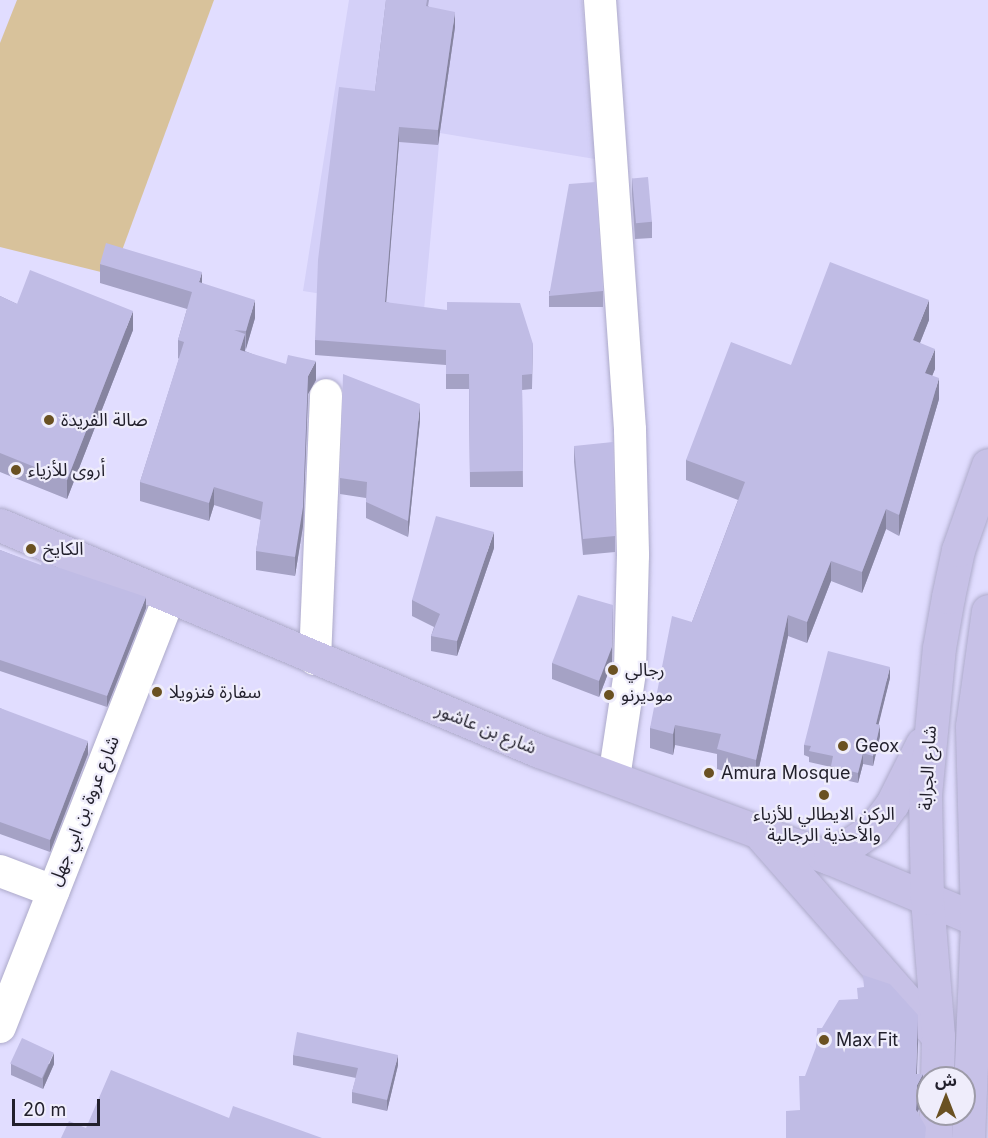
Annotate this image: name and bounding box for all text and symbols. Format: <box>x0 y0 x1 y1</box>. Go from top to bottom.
place label: صالة الفريدة <box>61 409 148 431</box>
marker: صالة الفريدة <box>42 413 56 427</box>
place label: أروى للأزياء <box>28 459 105 481</box>
marker: أروى للأزياء <box>9 463 23 477</box>
place label: الكايخ <box>43 538 83 560</box>
marker: الكايخ <box>24 542 38 556</box>
place label: رجالي <box>625 659 665 681</box>
marker: رجالي <box>606 663 620 677</box>
place label: سفارة فنزويلا <box>169 681 261 703</box>
place label: موديرنو <box>621 684 673 706</box>
marker: سفارة فنزويلا <box>150 685 164 699</box>
marker: موديرنو <box>602 688 616 702</box>
street label: شارع بن عاشور <box>432 699 540 759</box>
street label: شارع الجرابة <box>915 725 941 811</box>
street label: شارع عروة بن ابي جهل <box>44 733 124 889</box>
place label: Geox <box>855 735 899 757</box>
marker: Geox <box>836 739 850 753</box>
place label: Amura Mosque <box>721 762 850 784</box>
marker: Amura Mosque <box>702 766 716 780</box>
marker: الركن الايطالي للأزياء والأحذية الرجالية <box>817 788 831 802</box>
place label: الركن الايطالي للأزياء والأحذية الرجالية <box>753 804 895 846</box>
place label: Max Fit <box>836 1029 898 1051</box>
marker: Max Fit <box>817 1033 831 1047</box>
north arrow <box>916 1066 976 1126</box>
text: ش <box>935 1070 957 1090</box>
scale bar <box>15 1087 104 1125</box>
text: 20 m <box>23 1099 66 1120</box>

